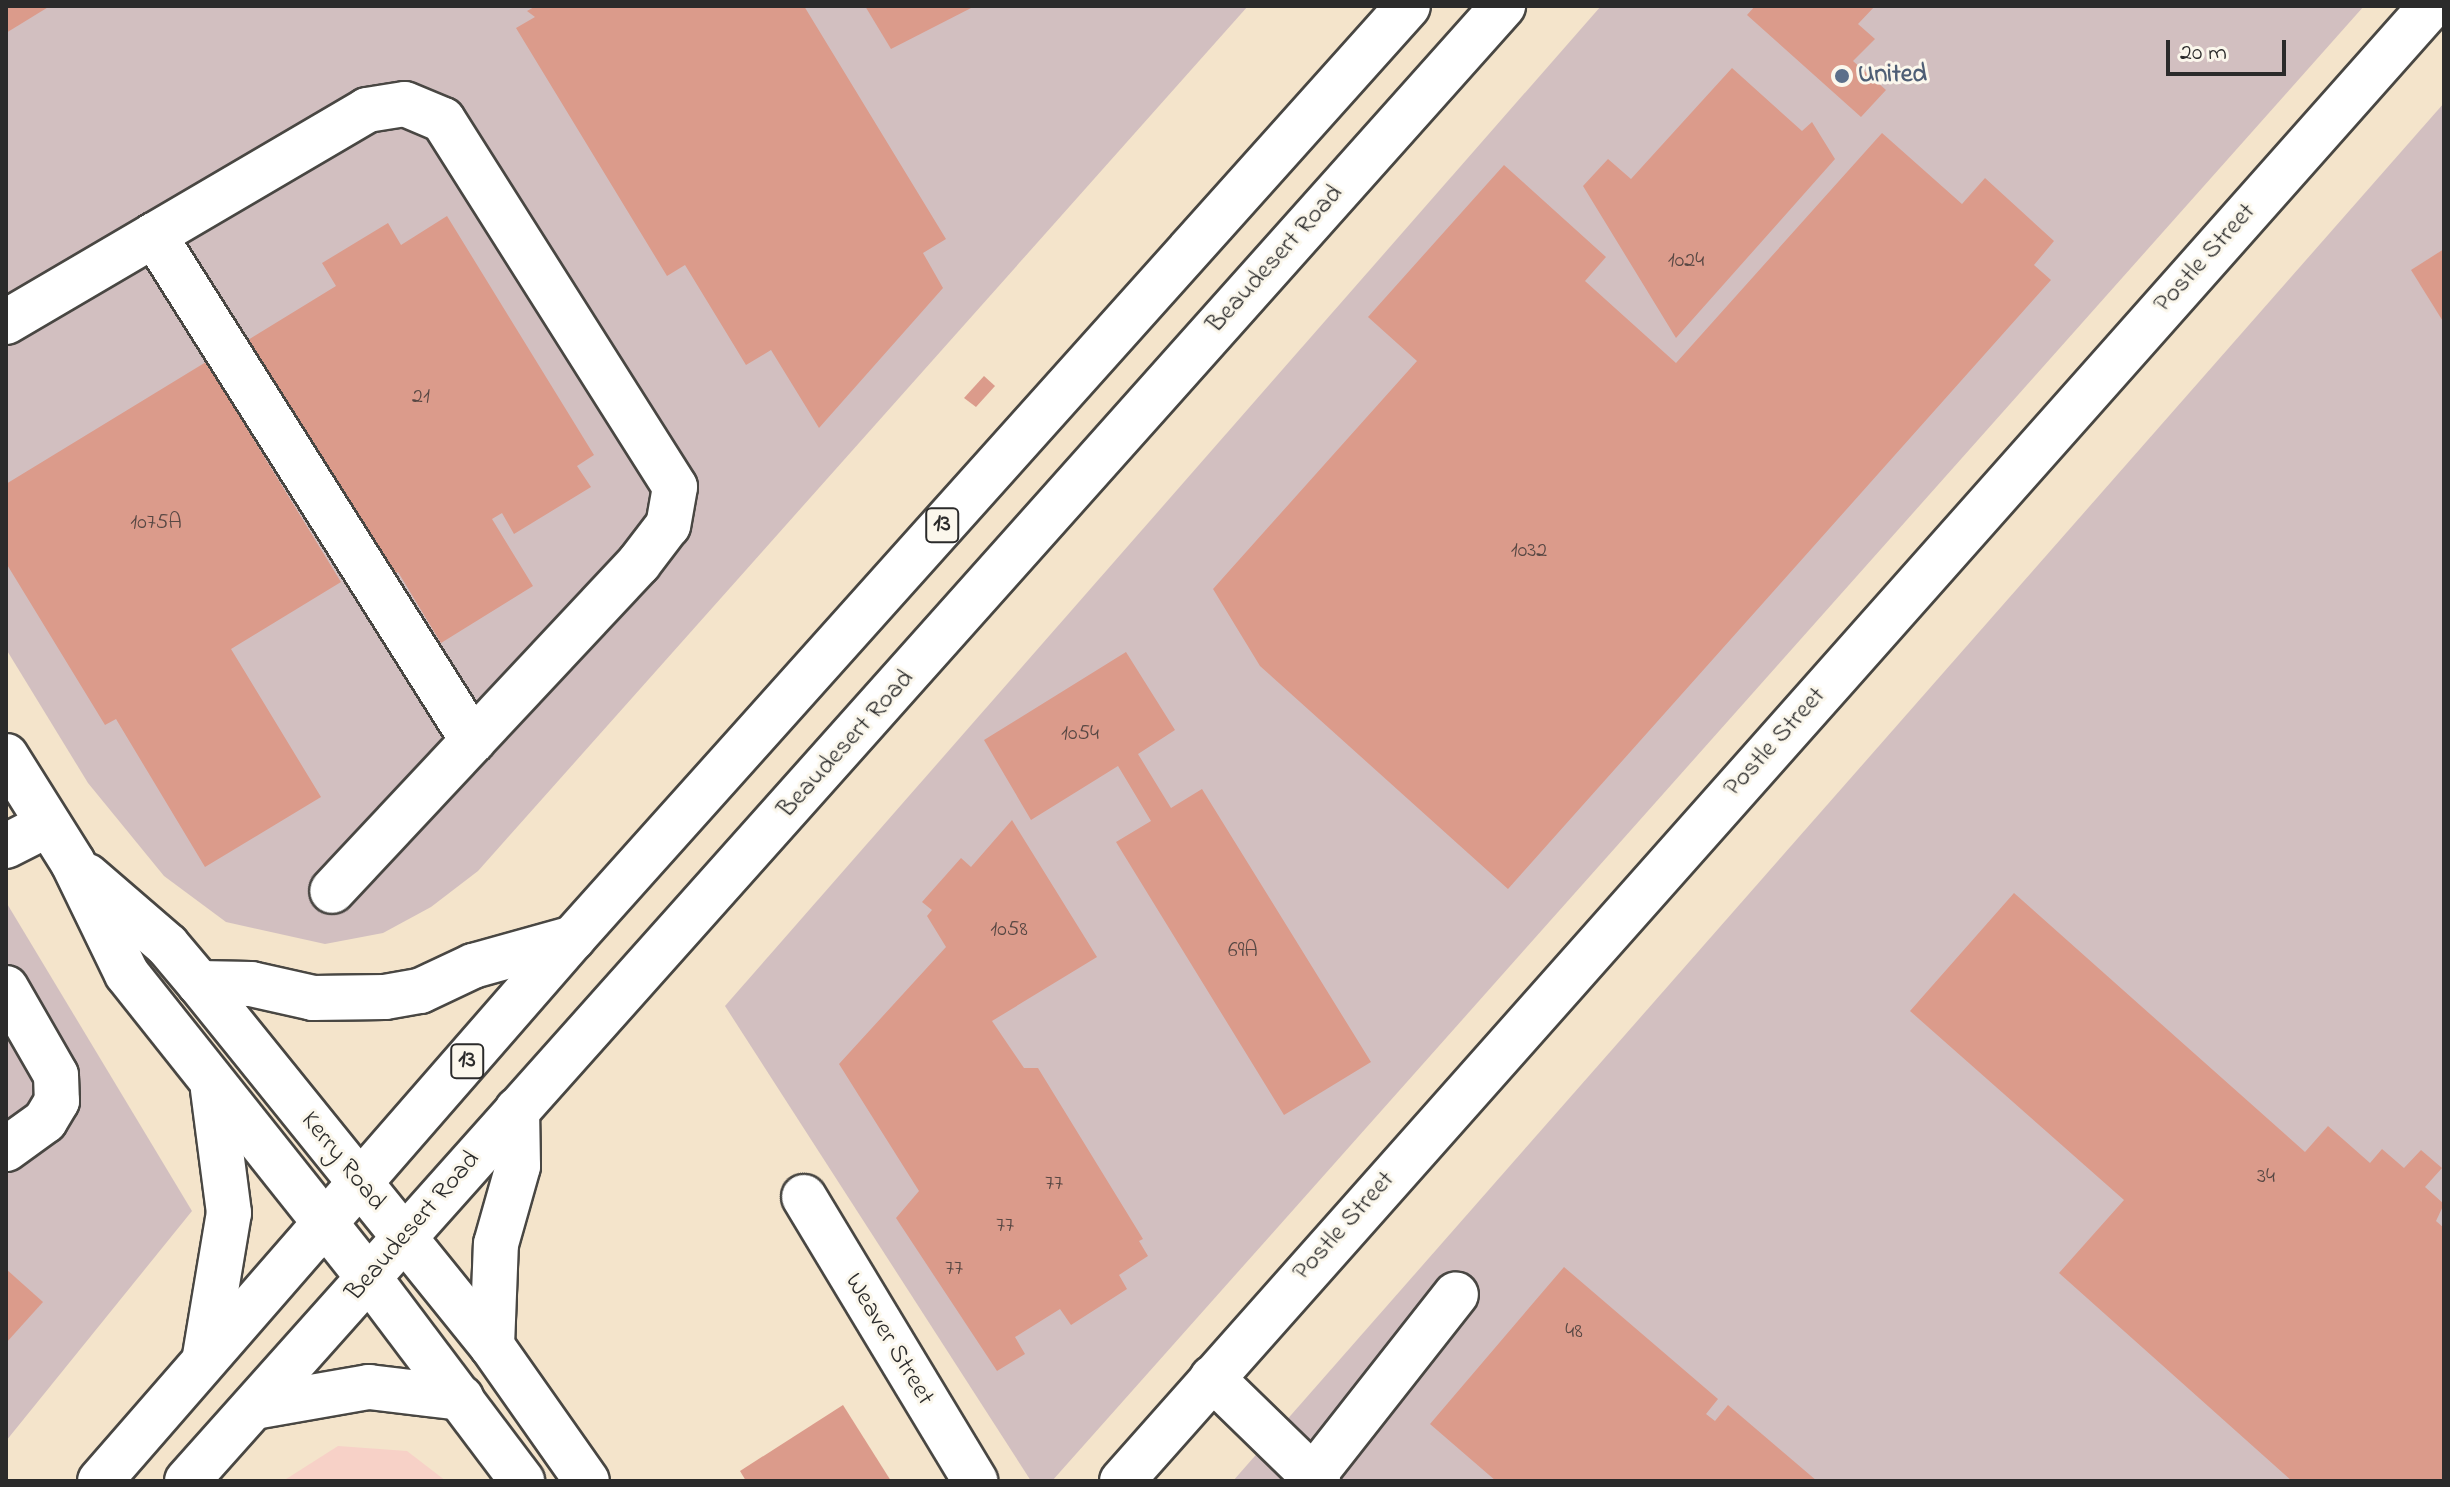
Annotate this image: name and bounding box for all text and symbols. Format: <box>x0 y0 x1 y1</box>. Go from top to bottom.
scale bar <box>2170 24 2290 74</box>
text: 20 m <box>2180 36 2227 71</box>
place label: United <box>1858 60 1927 92</box>
marker: United <box>1833 67 1851 85</box>
street label: Beaudesert Road <box>1201 179 1351 341</box>
street label: Postle Street <box>2149 198 2263 320</box>
house number: 1024 <box>1668 249 1704 275</box>
house number: 21 <box>412 385 430 411</box>
road number: 13 <box>924 505 960 545</box>
house number: 1075A <box>130 511 182 537</box>
house number: 1032 <box>1511 539 1547 565</box>
street label: Beaudesert Road <box>772 664 922 826</box>
street label: Postle Street <box>1719 682 1833 804</box>
house number: 1054 <box>1061 722 1099 748</box>
house number: 1058 <box>990 918 1028 944</box>
house number: 69A <box>1228 939 1258 965</box>
road number: 13 <box>449 1041 485 1081</box>
street label: Kerry Road <box>293 1106 391 1218</box>
street label: Beaudesert Road <box>340 1145 488 1309</box>
house number: 34 <box>2257 1165 2275 1191</box>
street label: Postle Street <box>1288 1166 1402 1288</box>
house number: 77 <box>1045 1172 1063 1198</box>
house number: 77 <box>996 1214 1014 1240</box>
house number: 77 <box>945 1257 963 1283</box>
street label: Weaver Street <box>836 1268 940 1412</box>
house number: 48 <box>1565 1320 1583 1346</box>

